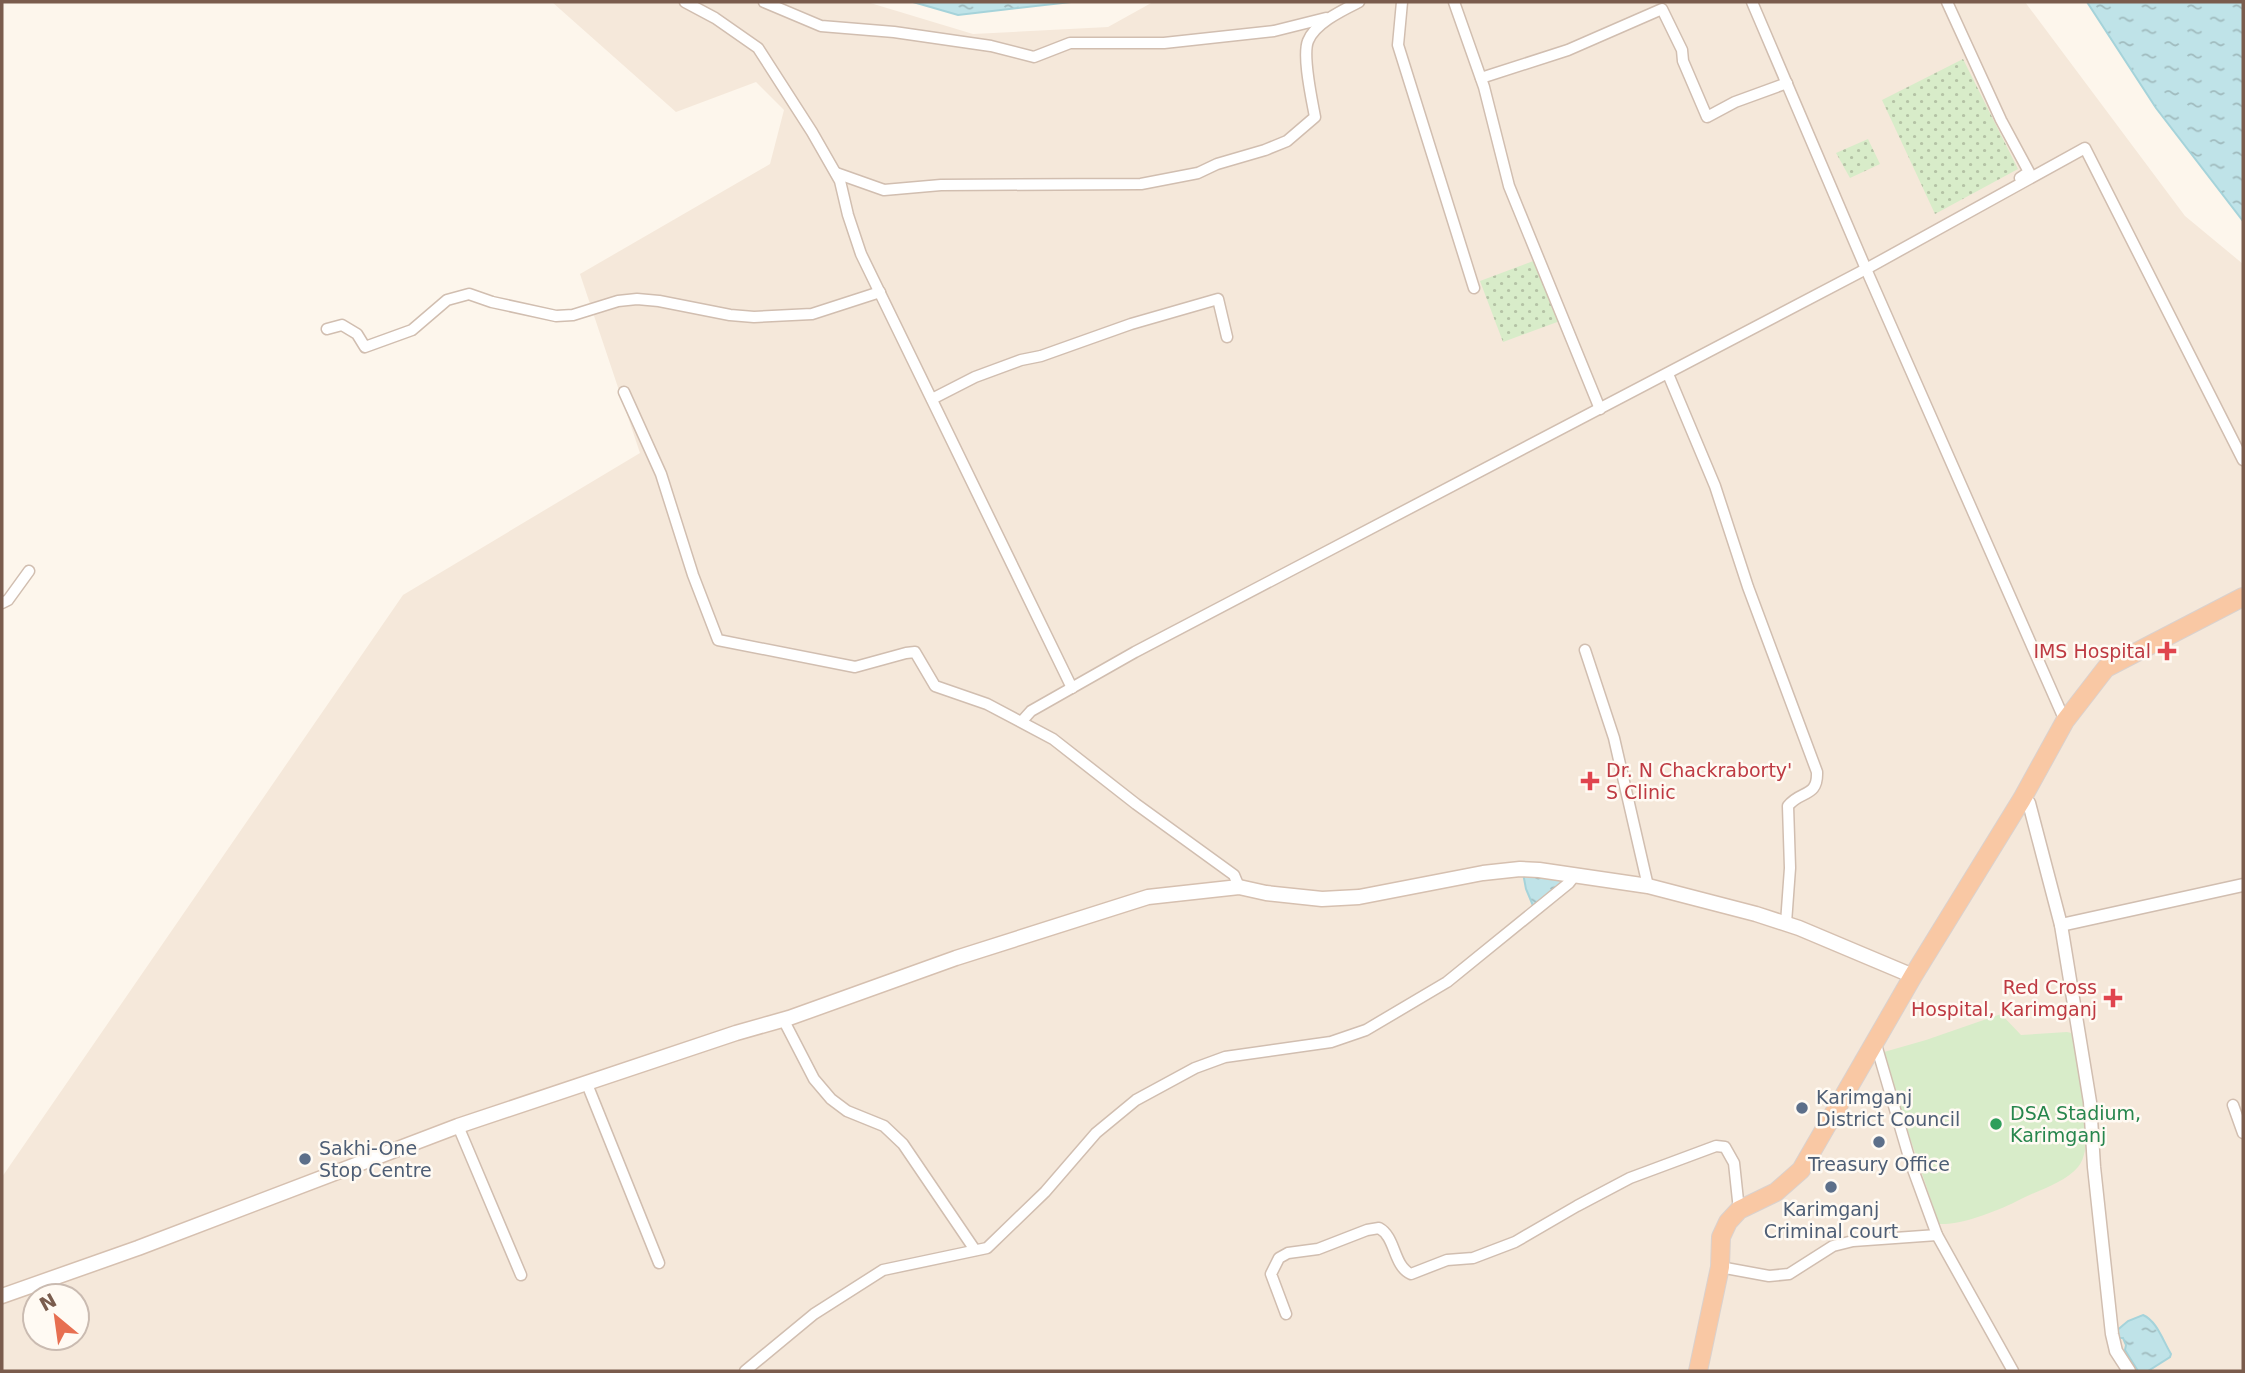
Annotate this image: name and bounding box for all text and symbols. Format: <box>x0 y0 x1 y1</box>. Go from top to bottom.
place label: IMS Hospital <box>2033 640 2151 662</box>
marker: IMS Hospital <box>2157 641 2177 661</box>
place label: Dr. N Chackraborty' S Clinic <box>1606 759 1792 803</box>
marker: Dr. N Chackraborty' S Clinic <box>1580 771 1600 791</box>
place label: Red Cross Hospital, Karimganj <box>1911 976 2097 1020</box>
marker: Red Cross Hospital, Karimganj <box>2103 988 2123 1008</box>
place label: Karimganj District Council <box>1816 1086 1960 1130</box>
marker: Karimganj District Council <box>1794 1100 1810 1116</box>
place label: DSA Stadium, Karimganj <box>2010 1102 2141 1146</box>
marker: DSA Stadium, Karimganj <box>1988 1116 2004 1132</box>
marker: Treasury Office <box>1871 1134 1887 1150</box>
place label: Sakhi-One Stop Centre <box>319 1137 432 1181</box>
marker: Sakhi-One Stop Centre <box>297 1151 313 1167</box>
place label: Treasury Office <box>1807 1153 1950 1175</box>
marker: Karimganj Criminal court <box>1823 1179 1839 1195</box>
place label: Karimganj Criminal court <box>1764 1198 1898 1242</box>
north arrow <box>21 1282 91 1352</box>
text: N <box>35 1289 60 1316</box>

